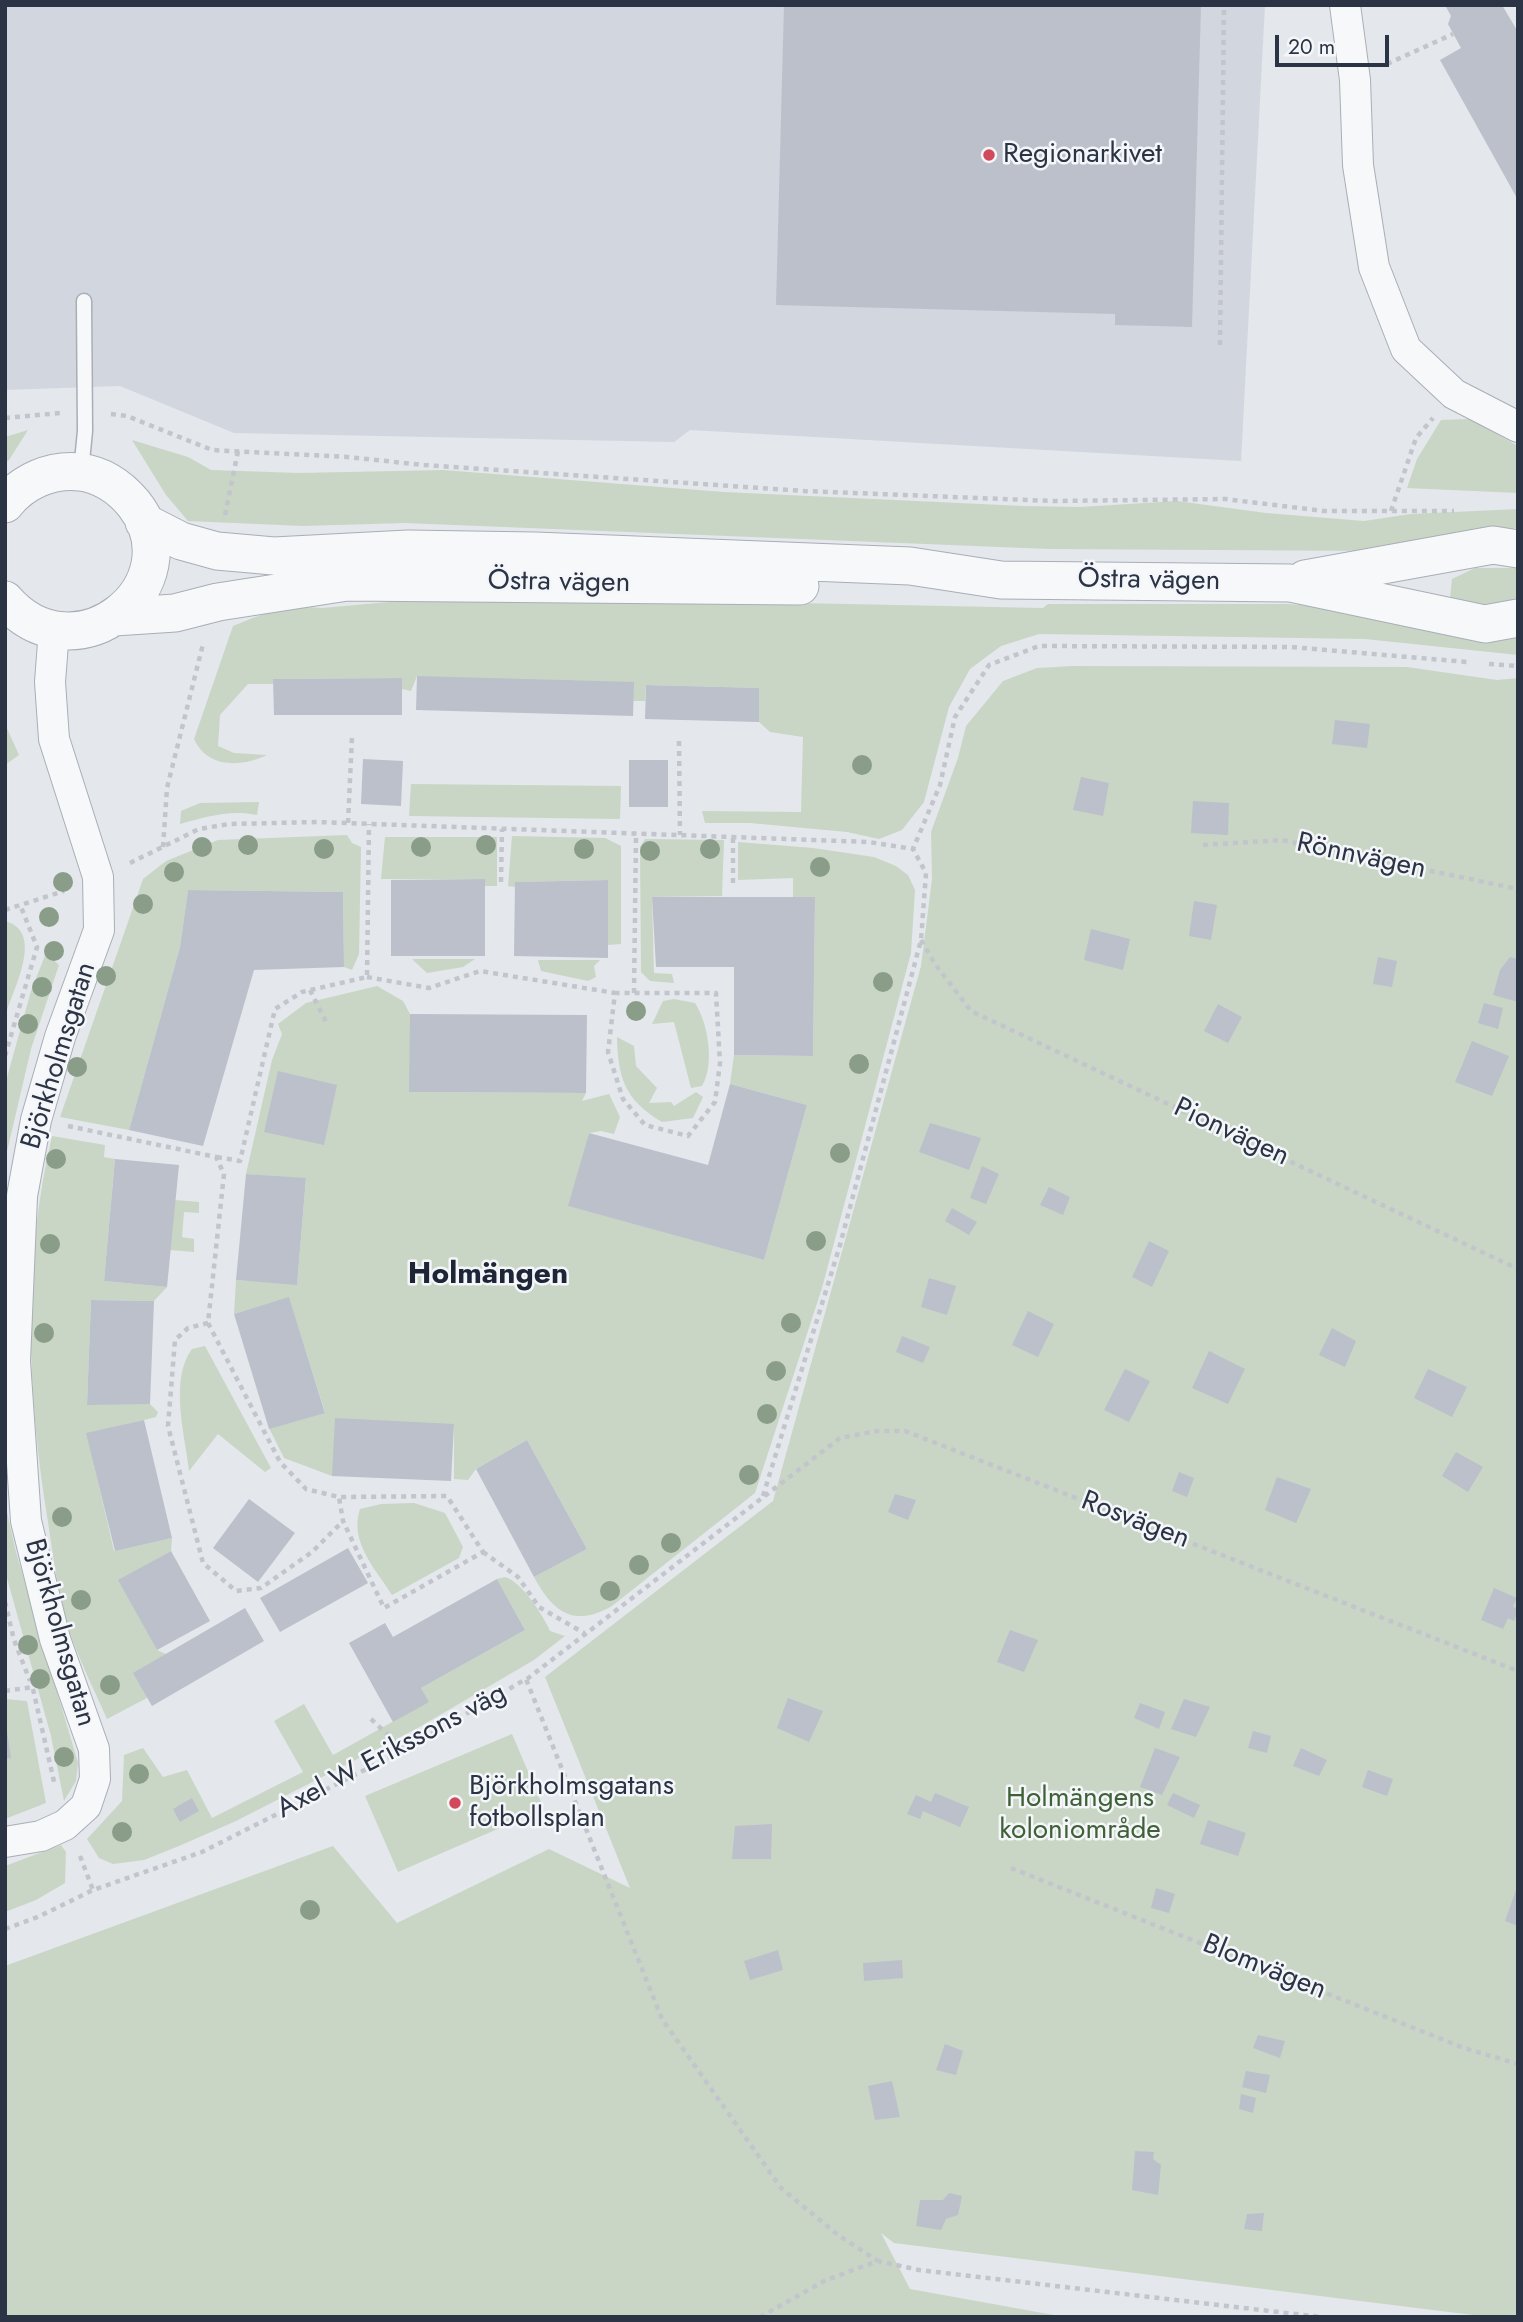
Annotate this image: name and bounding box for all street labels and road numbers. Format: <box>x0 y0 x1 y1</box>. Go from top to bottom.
street label: Östra vägen <box>1077 563 1221 599</box>
street label: Östra vägen <box>487 565 631 601</box>
street label: Rönnvägen <box>1293 827 1429 887</box>
street label: Björkholmsgatan <box>16 958 104 1154</box>
street label: Pionvägen <box>1168 1092 1294 1174</box>
street label: Rosvägen <box>1076 1485 1194 1557</box>
street label: Björkholmsgatan <box>16 1535 102 1731</box>
street label: Axel W Erikssons väg <box>271 1677 513 1827</box>
street label: Blomvägen <box>1197 1928 1331 2008</box>

